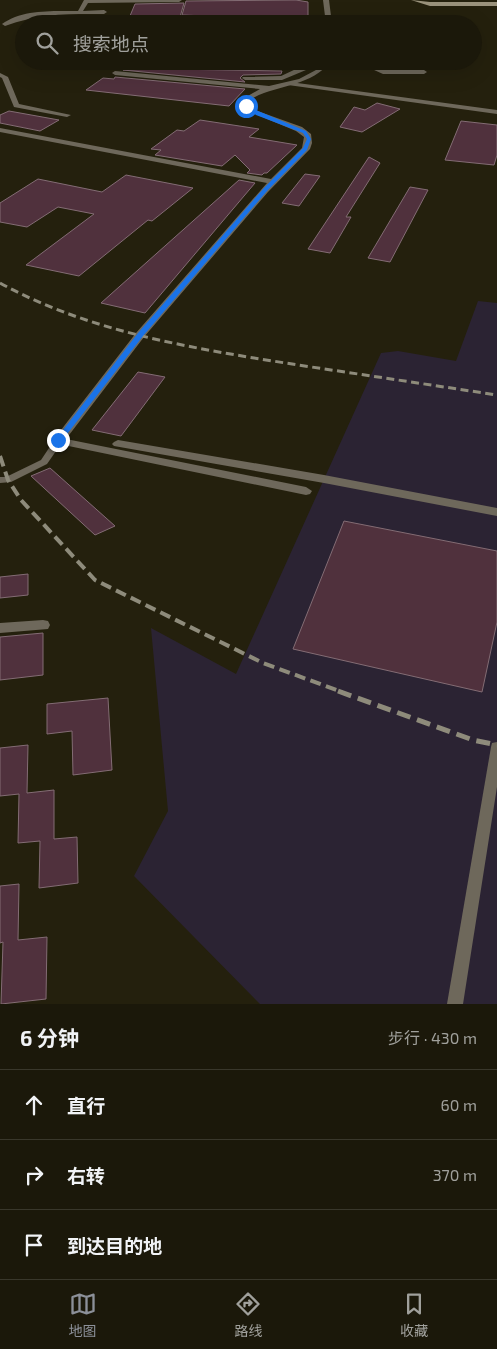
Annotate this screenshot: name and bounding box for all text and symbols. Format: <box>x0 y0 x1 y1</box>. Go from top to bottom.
search box <box>15 15 482 70</box>
icon: search <box>33 29 61 57</box>
text: 搜索地点 <box>73 32 149 55</box>
route start <box>235 95 258 118</box>
route end <box>47 429 70 452</box>
text: 6 分钟 <box>20 1025 79 1050</box>
text: 步行 · 430 m <box>388 1028 477 1047</box>
icon: ahead <box>20 1091 48 1119</box>
text: 直行 <box>67 1094 105 1117</box>
text: 60 m <box>441 1095 477 1114</box>
icon: right <box>20 1161 48 1189</box>
text: 右转 <box>67 1164 105 1187</box>
text: 370 m <box>433 1165 477 1184</box>
icon: arrive <box>20 1231 48 1259</box>
text: 到达目的地 <box>67 1234 162 1257</box>
tab: 地图 <box>69 1290 97 1340</box>
tab: 路线 <box>234 1290 262 1340</box>
tab: 收藏 <box>400 1290 428 1340</box>

